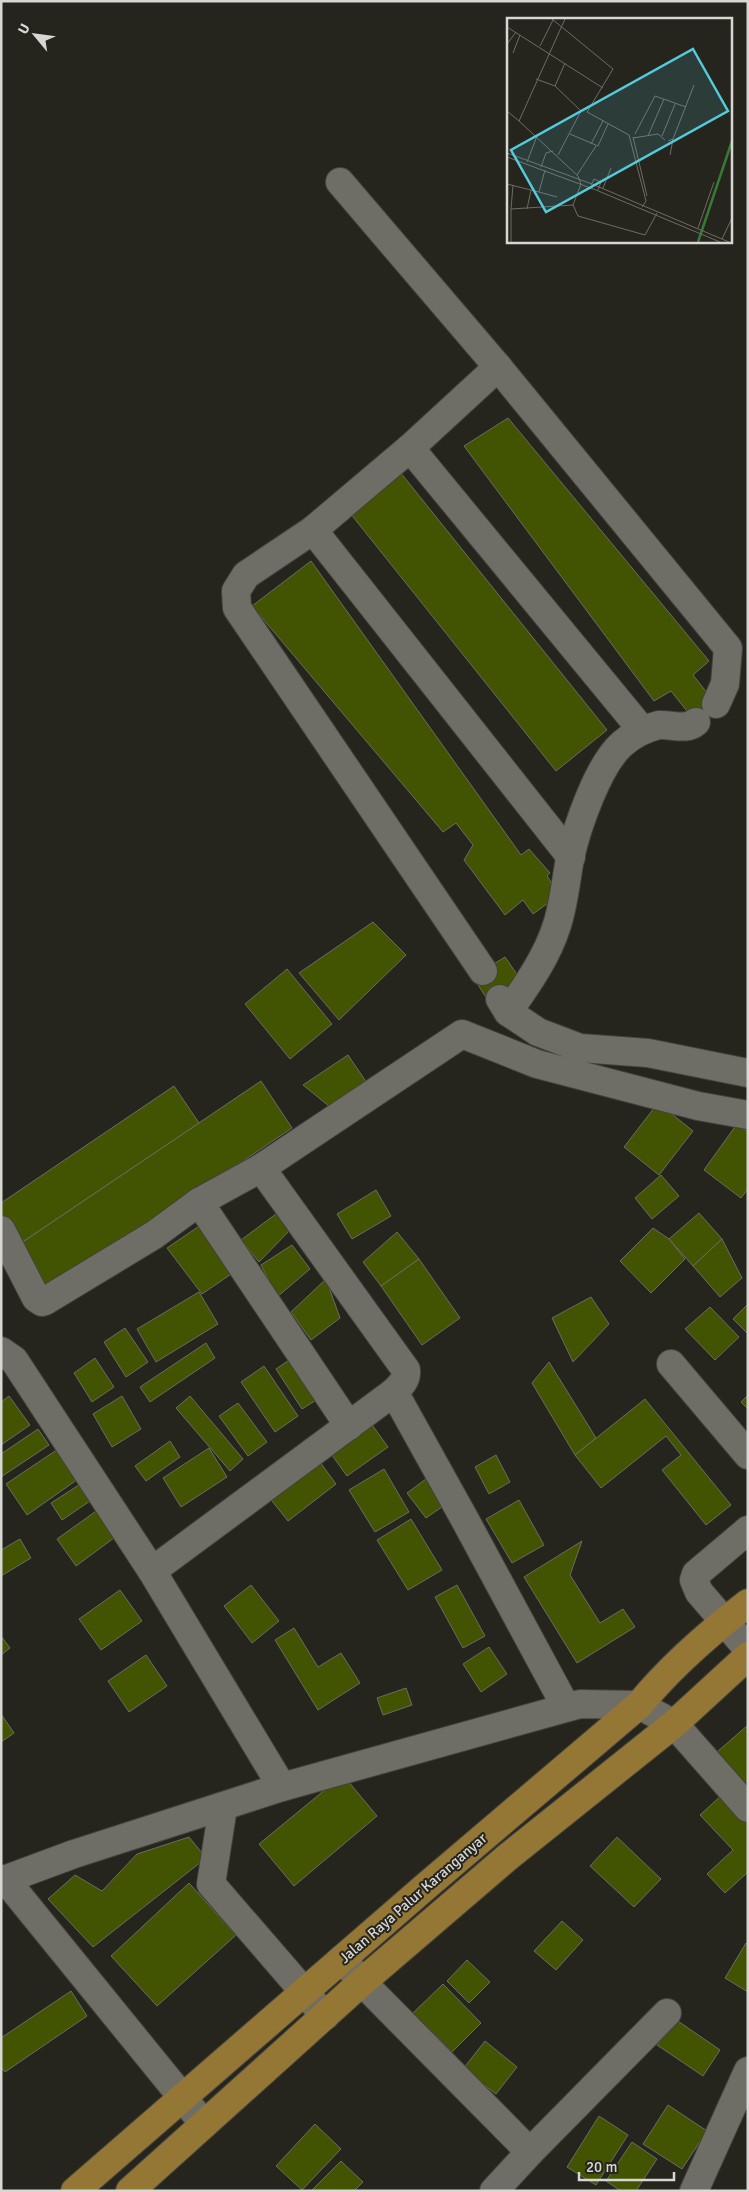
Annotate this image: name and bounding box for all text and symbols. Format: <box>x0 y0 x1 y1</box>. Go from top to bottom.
north arrow <box>10 10 60 60</box>
inset map <box>507 18 732 242</box>
text: U <box>14 21 34 37</box>
street label: Jalan Raya Palur Karanganyar <box>336 1829 491 1967</box>
scale bar <box>579 2150 674 2182</box>
text: 20 m <box>586 2158 617 2176</box>

